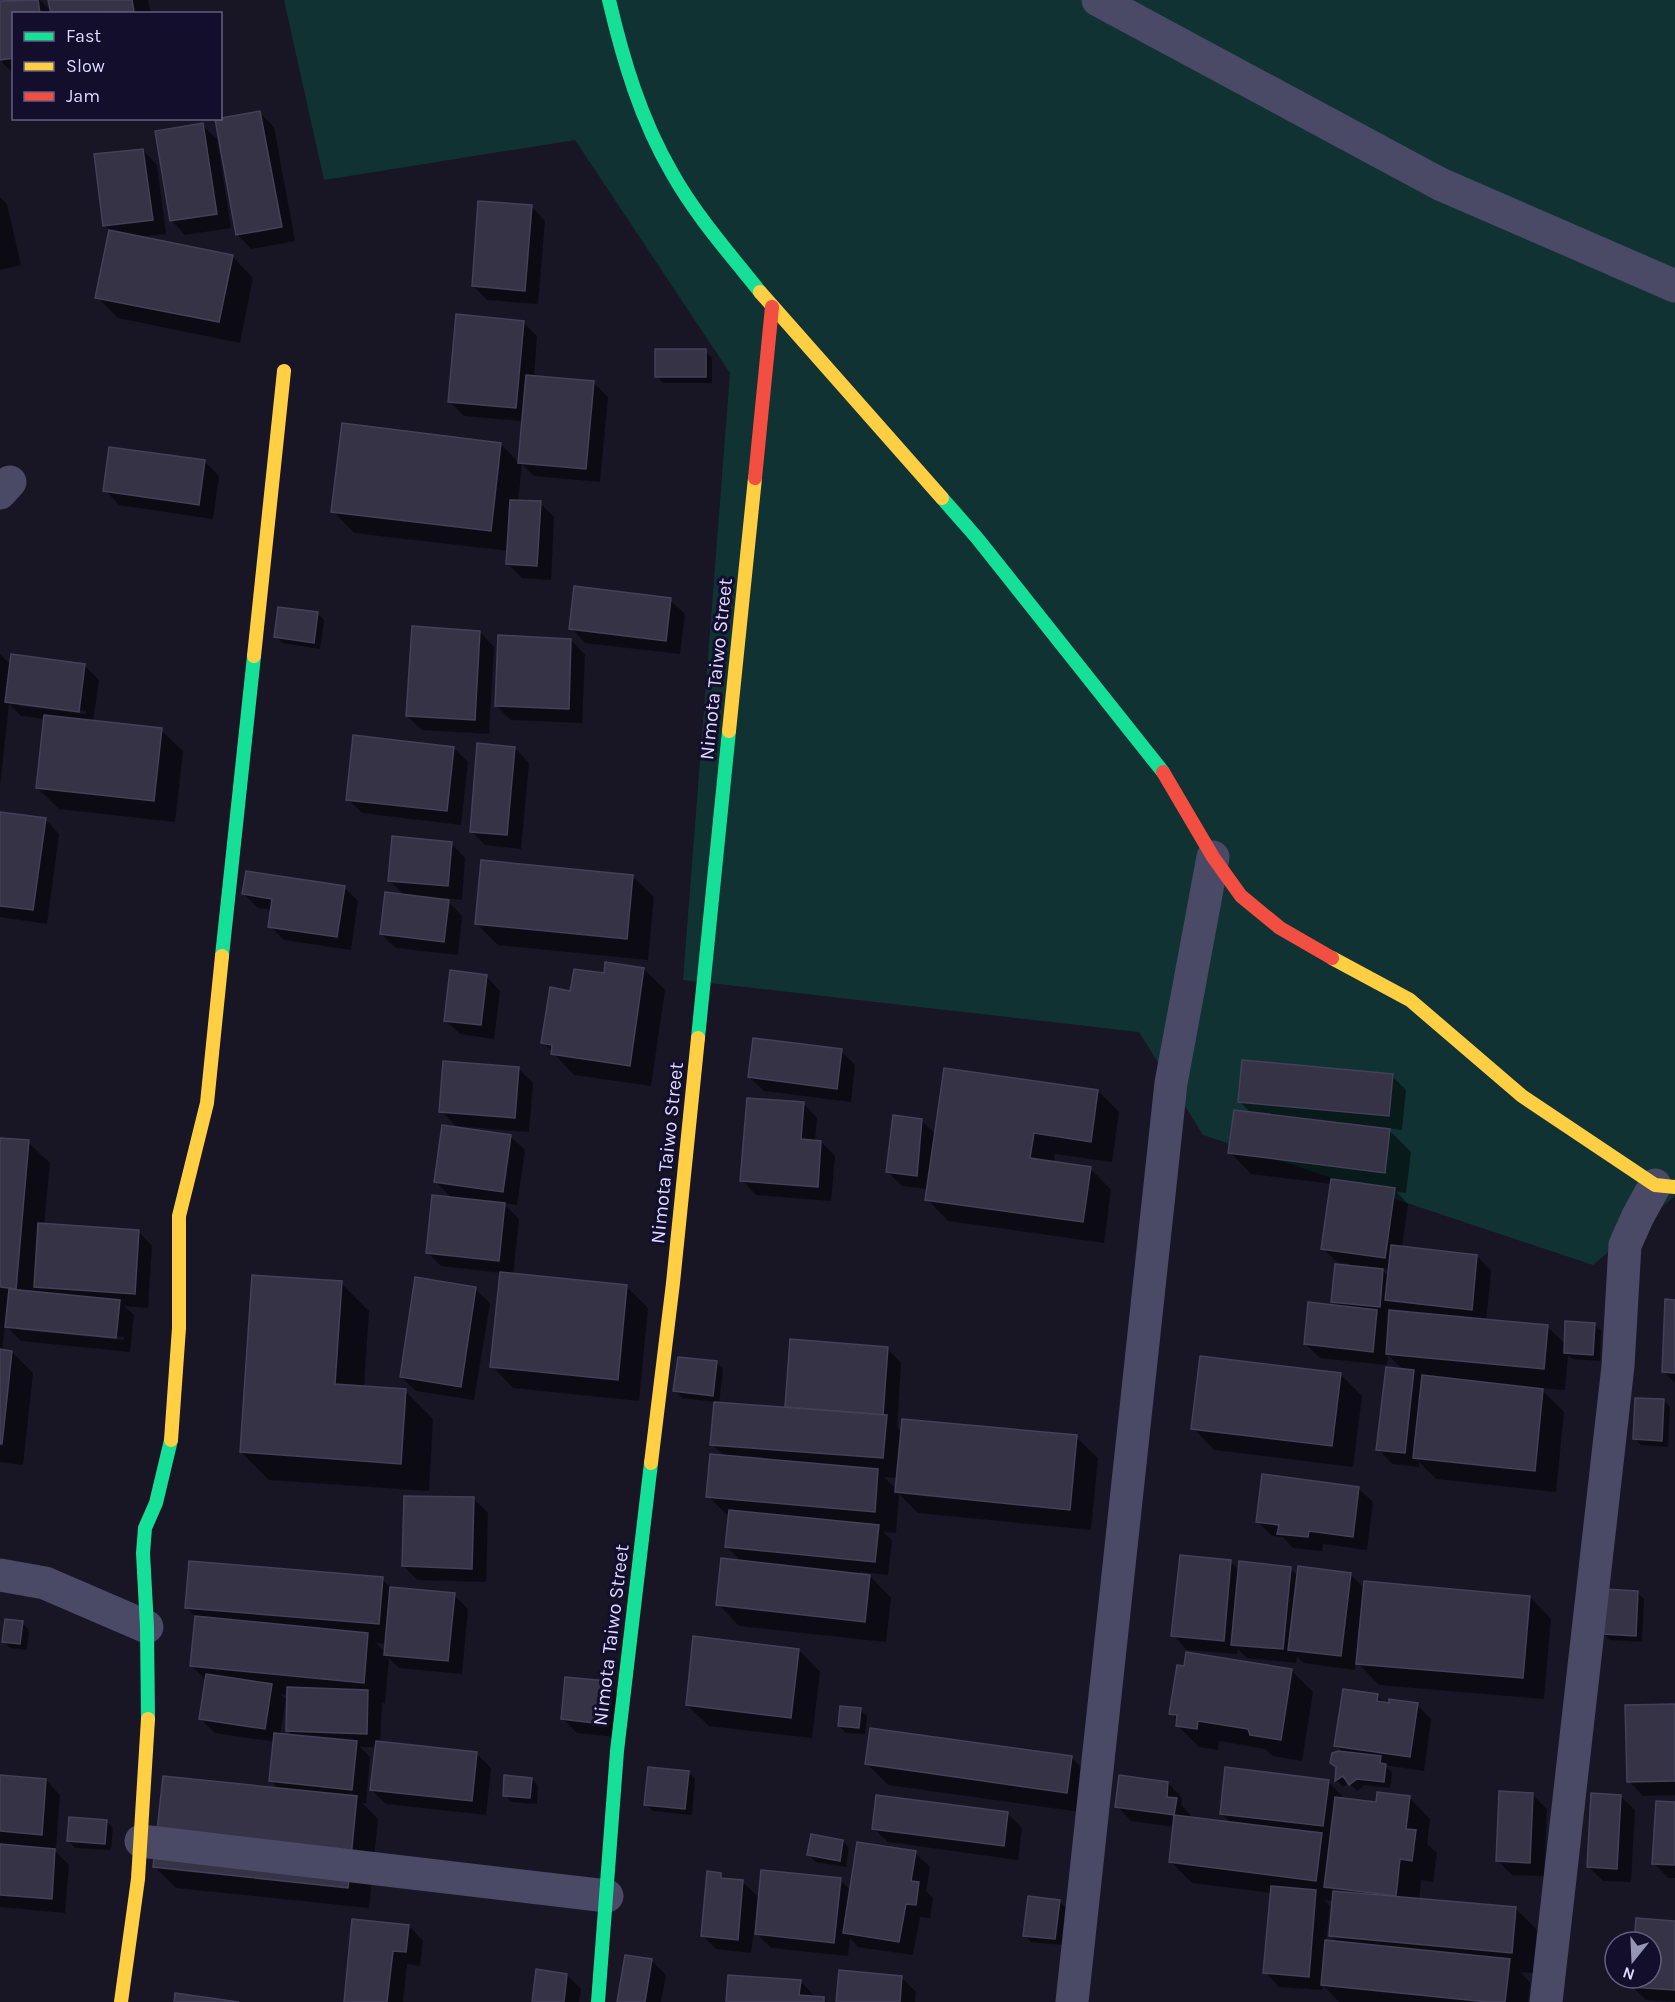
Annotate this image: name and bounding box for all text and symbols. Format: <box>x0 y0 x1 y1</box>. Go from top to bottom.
legend <box>12 12 222 120</box>
text: Fast <box>66 25 101 47</box>
text: Slow <box>66 55 105 77</box>
text: Jam <box>66 85 100 107</box>
street label: Nimota Taiwo Street <box>695 576 737 761</box>
street label: Nimota Taiwo Street <box>646 1060 688 1245</box>
street label: Nimota Taiwo Street <box>588 1542 634 1727</box>
north arrow <box>1603 1930 1663 1990</box>
text: N <box>1620 1963 1637 1985</box>

